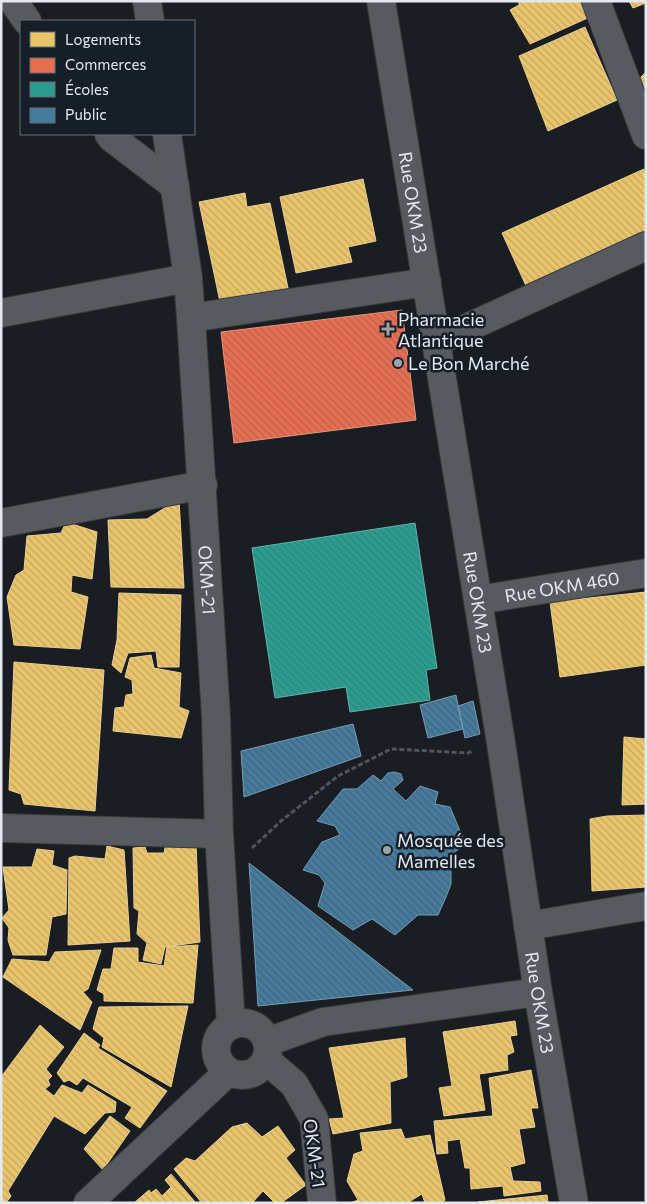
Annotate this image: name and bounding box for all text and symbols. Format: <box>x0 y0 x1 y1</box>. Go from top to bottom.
legend <box>20 20 195 135</box>
text: Logements <box>65 30 141 48</box>
text: Commerces <box>65 55 146 73</box>
text: Écoles <box>65 79 109 98</box>
text: Public <box>65 105 107 123</box>
street label: Rue OKM 23 <box>395 150 433 255</box>
place label: Pharmacie Atlantique <box>398 308 484 351</box>
marker: Pharmacie Atlantique <box>382 323 394 335</box>
place label: Le Bon Marché <box>408 352 529 374</box>
marker: Le Bon Marché <box>392 357 404 369</box>
street label: OKM-21 <box>194 545 221 615</box>
street label: Rue OKM 23 <box>459 550 497 655</box>
street label: Rue OKM 460 <box>503 566 621 607</box>
place label: Mosquée des Mamelles <box>397 829 504 872</box>
marker: Mosquée des Mamelles <box>381 844 393 856</box>
street label: Rue OKM 23 <box>521 950 559 1055</box>
street label: OKM-21 <box>299 1117 331 1189</box>

